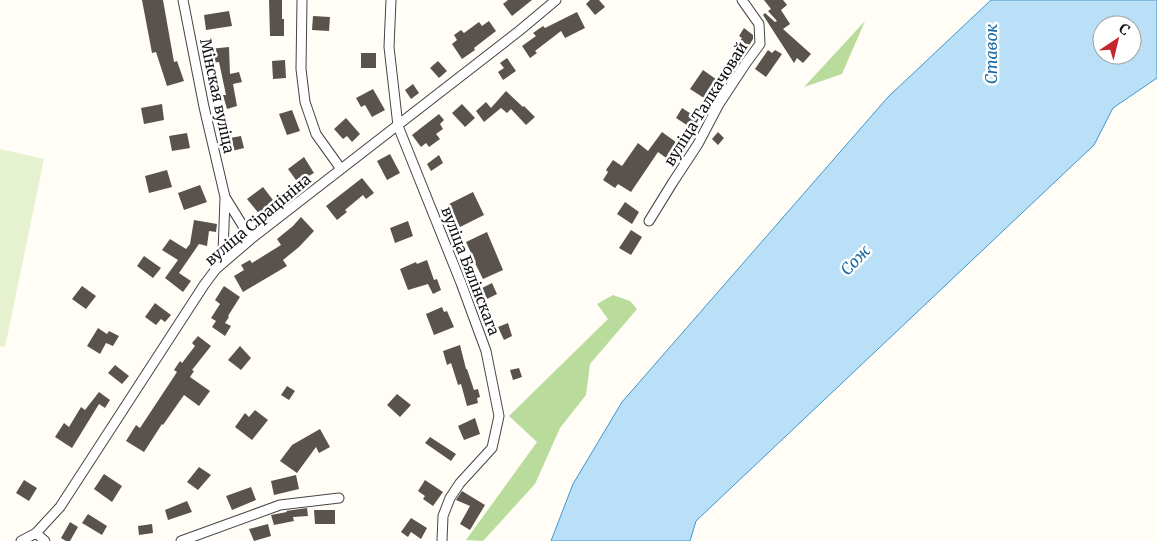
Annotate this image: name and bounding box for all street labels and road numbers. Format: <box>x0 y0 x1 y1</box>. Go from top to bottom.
street label: Мінская вуліца <box>196 37 239 155</box>
street label: вуліца Талкачовай <box>660 38 751 169</box>
street label: вуліца Сірацініна <box>201 170 315 270</box>
street label: вуліца Бялінскага <box>437 204 504 338</box>

